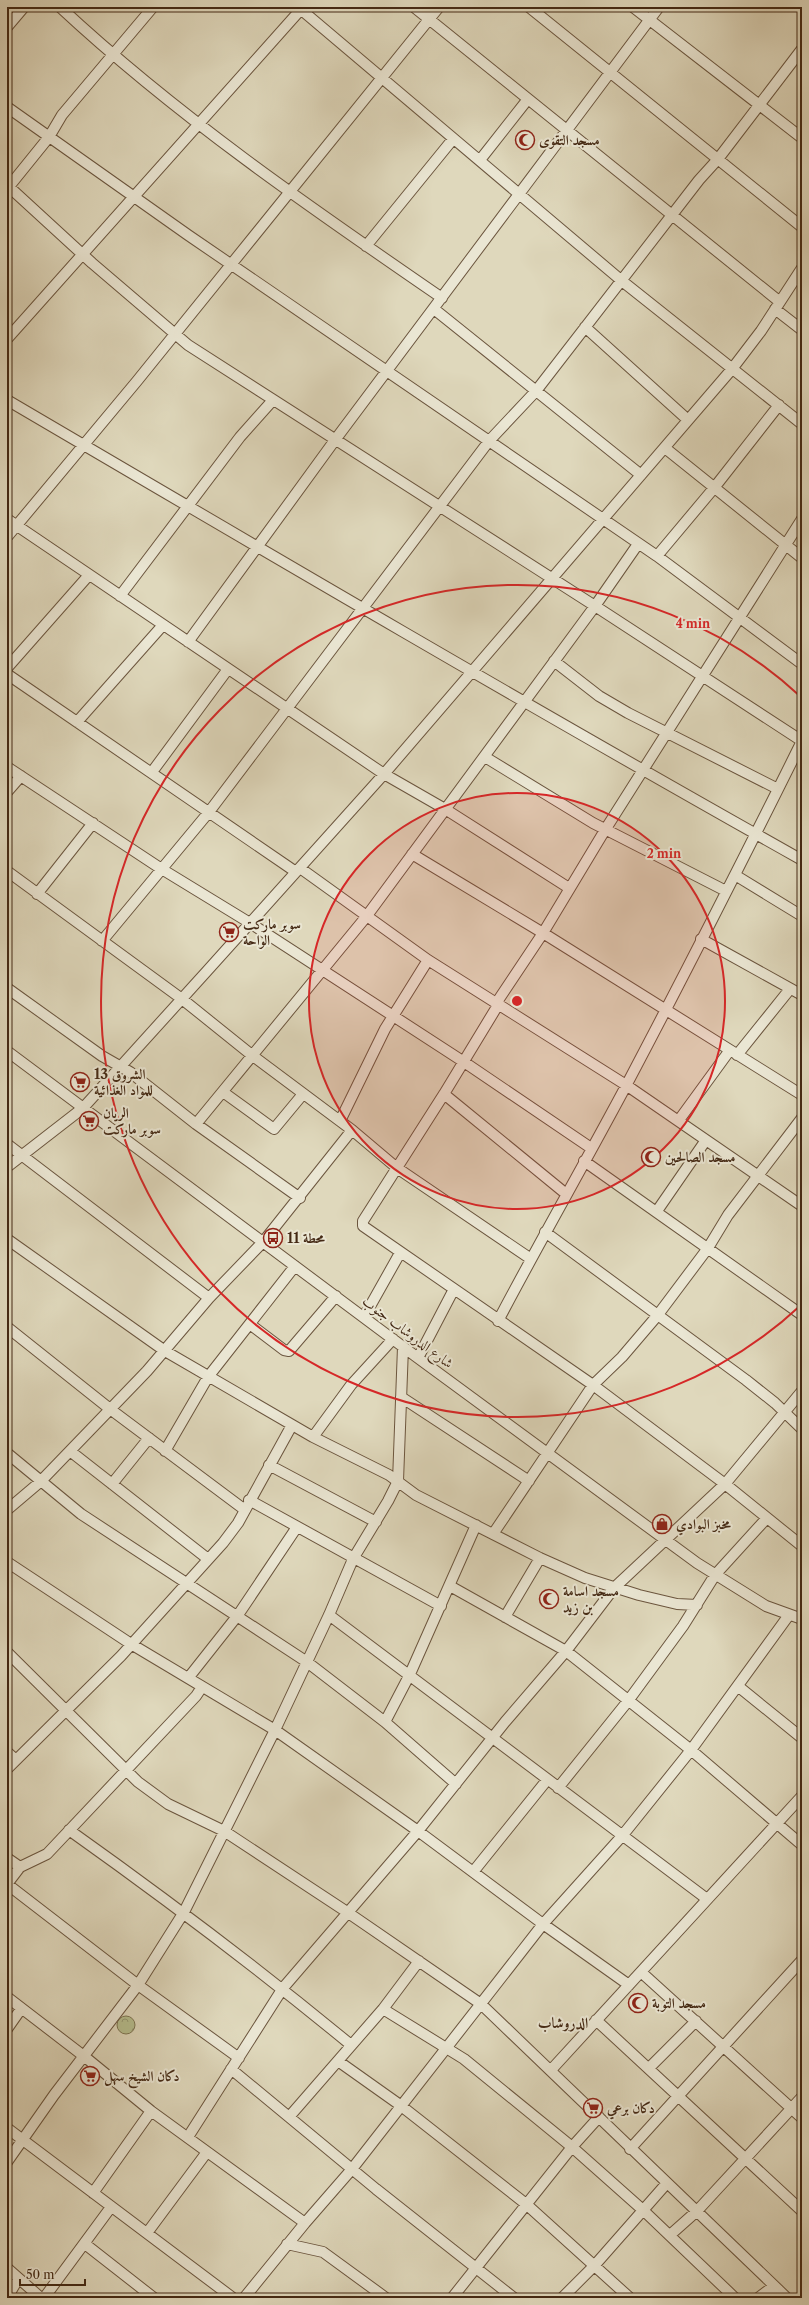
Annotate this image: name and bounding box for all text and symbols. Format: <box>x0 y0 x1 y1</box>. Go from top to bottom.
mosque icon: مسجد التقوى <box>514 129 536 151</box>
place label: مسجد التقوى <box>539 131 600 149</box>
text: 4 min <box>676 616 711 631</box>
text: 2 min <box>647 846 682 861</box>
place label: سوبر ماركت الواحة <box>243 915 301 949</box>
supermarket icon: سوبر ماركت الواحة <box>218 921 240 943</box>
centre of rings <box>510 994 524 1008</box>
place label: الشروق 13 للمواد الغذائية <box>94 1065 153 1099</box>
supermarket icon: الشروق 13 للمواد الغذائية <box>69 1071 91 1093</box>
place label: الريان سوبر ماركت <box>103 1104 161 1138</box>
supermarket icon: الريان سوبر ماركت <box>78 1110 100 1132</box>
mosque icon: مسجد الصالحين <box>640 1146 662 1168</box>
place label: مسجد الصالحين <box>665 1148 736 1166</box>
bus stop icon: محطة 11 <box>262 1227 284 1249</box>
place label: محطة 11 <box>287 1229 325 1247</box>
street label: شارع الدروشاب جنوب <box>357 1292 457 1374</box>
shop icon: مخبز البوادي <box>651 1513 673 1535</box>
place label: مخبز البوادي <box>676 1515 731 1536</box>
place label: مسجد اسامة بن زيد <box>563 1582 619 1616</box>
mosque icon: مسجد اسامة بن زيد <box>538 1588 560 1610</box>
mosque icon: مسجد التوبة <box>627 1992 649 2014</box>
place label: مسجد التوبة <box>652 1994 706 2012</box>
district label: الدروشاب <box>538 2013 588 2033</box>
supermarket icon: دكان الشيخ سهل <box>79 2065 101 2087</box>
place label: دكان الشيخ سهل <box>104 2067 180 2089</box>
supermarket icon: دكان برعي <box>582 2097 604 2119</box>
place label: دكان برعي <box>606 2099 655 2120</box>
scale bar <box>20 2261 85 2287</box>
text: 50 m <box>26 2267 55 2282</box>

